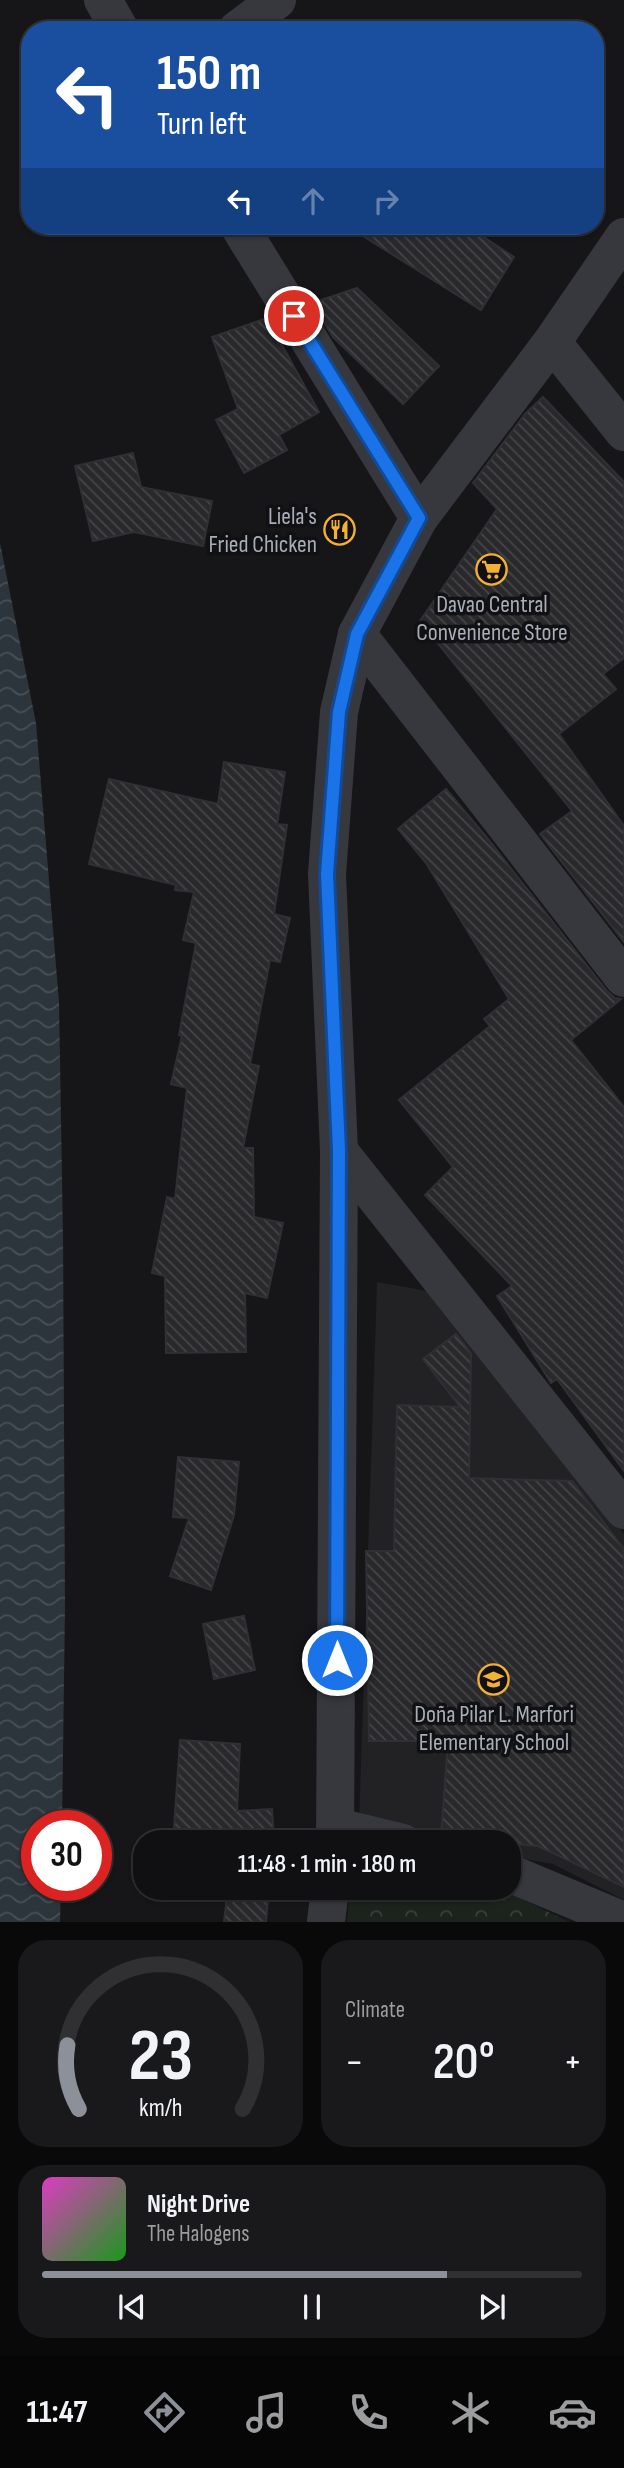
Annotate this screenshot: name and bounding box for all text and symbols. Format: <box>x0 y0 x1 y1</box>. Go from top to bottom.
text: 150 m <box>157 45 261 104</box>
icon: left <box>42 49 133 140</box>
text: Turn left <box>157 105 247 144</box>
icon: left <box>221 182 259 220</box>
icon: ahead <box>294 182 332 220</box>
icon: right <box>367 182 405 220</box>
pin <box>264 286 324 346</box>
icon: arrive <box>275 297 313 335</box>
place label: Liela's Fried Chicken <box>208 502 317 559</box>
restaurant icon: Liela's Fried Chicken <box>323 513 357 547</box>
supermarket icon: Davao Central Convenience Store <box>475 553 509 587</box>
place label: Davao Central Convenience Store <box>416 590 568 647</box>
position arrow <box>300 1623 374 1697</box>
school or university icon: Doña Pilar L. Marfori Elementary School <box>477 1663 511 1697</box>
place label: Doña Pilar L. Marfori Elementary School <box>414 1700 574 1757</box>
speed limit sign: 30 <box>21 1810 112 1901</box>
text: 11:48 · 1 min · 180 m <box>238 1849 416 1880</box>
text: Climate <box>345 1996 405 2024</box>
text: 23 <box>128 2014 193 2102</box>
text: 20° <box>432 2031 495 2094</box>
text: − <box>345 2040 364 2085</box>
text: + <box>563 2040 582 2085</box>
text: km/h <box>139 2093 182 2124</box>
text: Night Drive <box>147 2189 250 2220</box>
text: The Halogens <box>147 2220 250 2248</box>
icon: previous <box>113 2288 151 2326</box>
icon: pause <box>293 2288 331 2326</box>
icon: next <box>473 2288 511 2326</box>
icon: directions <box>140 2388 189 2437</box>
icon: music <box>242 2388 291 2437</box>
icon: phone <box>344 2388 393 2437</box>
icon: climate <box>446 2388 495 2437</box>
icon: car <box>548 2388 597 2437</box>
text: 11:47 <box>27 2393 87 2432</box>

